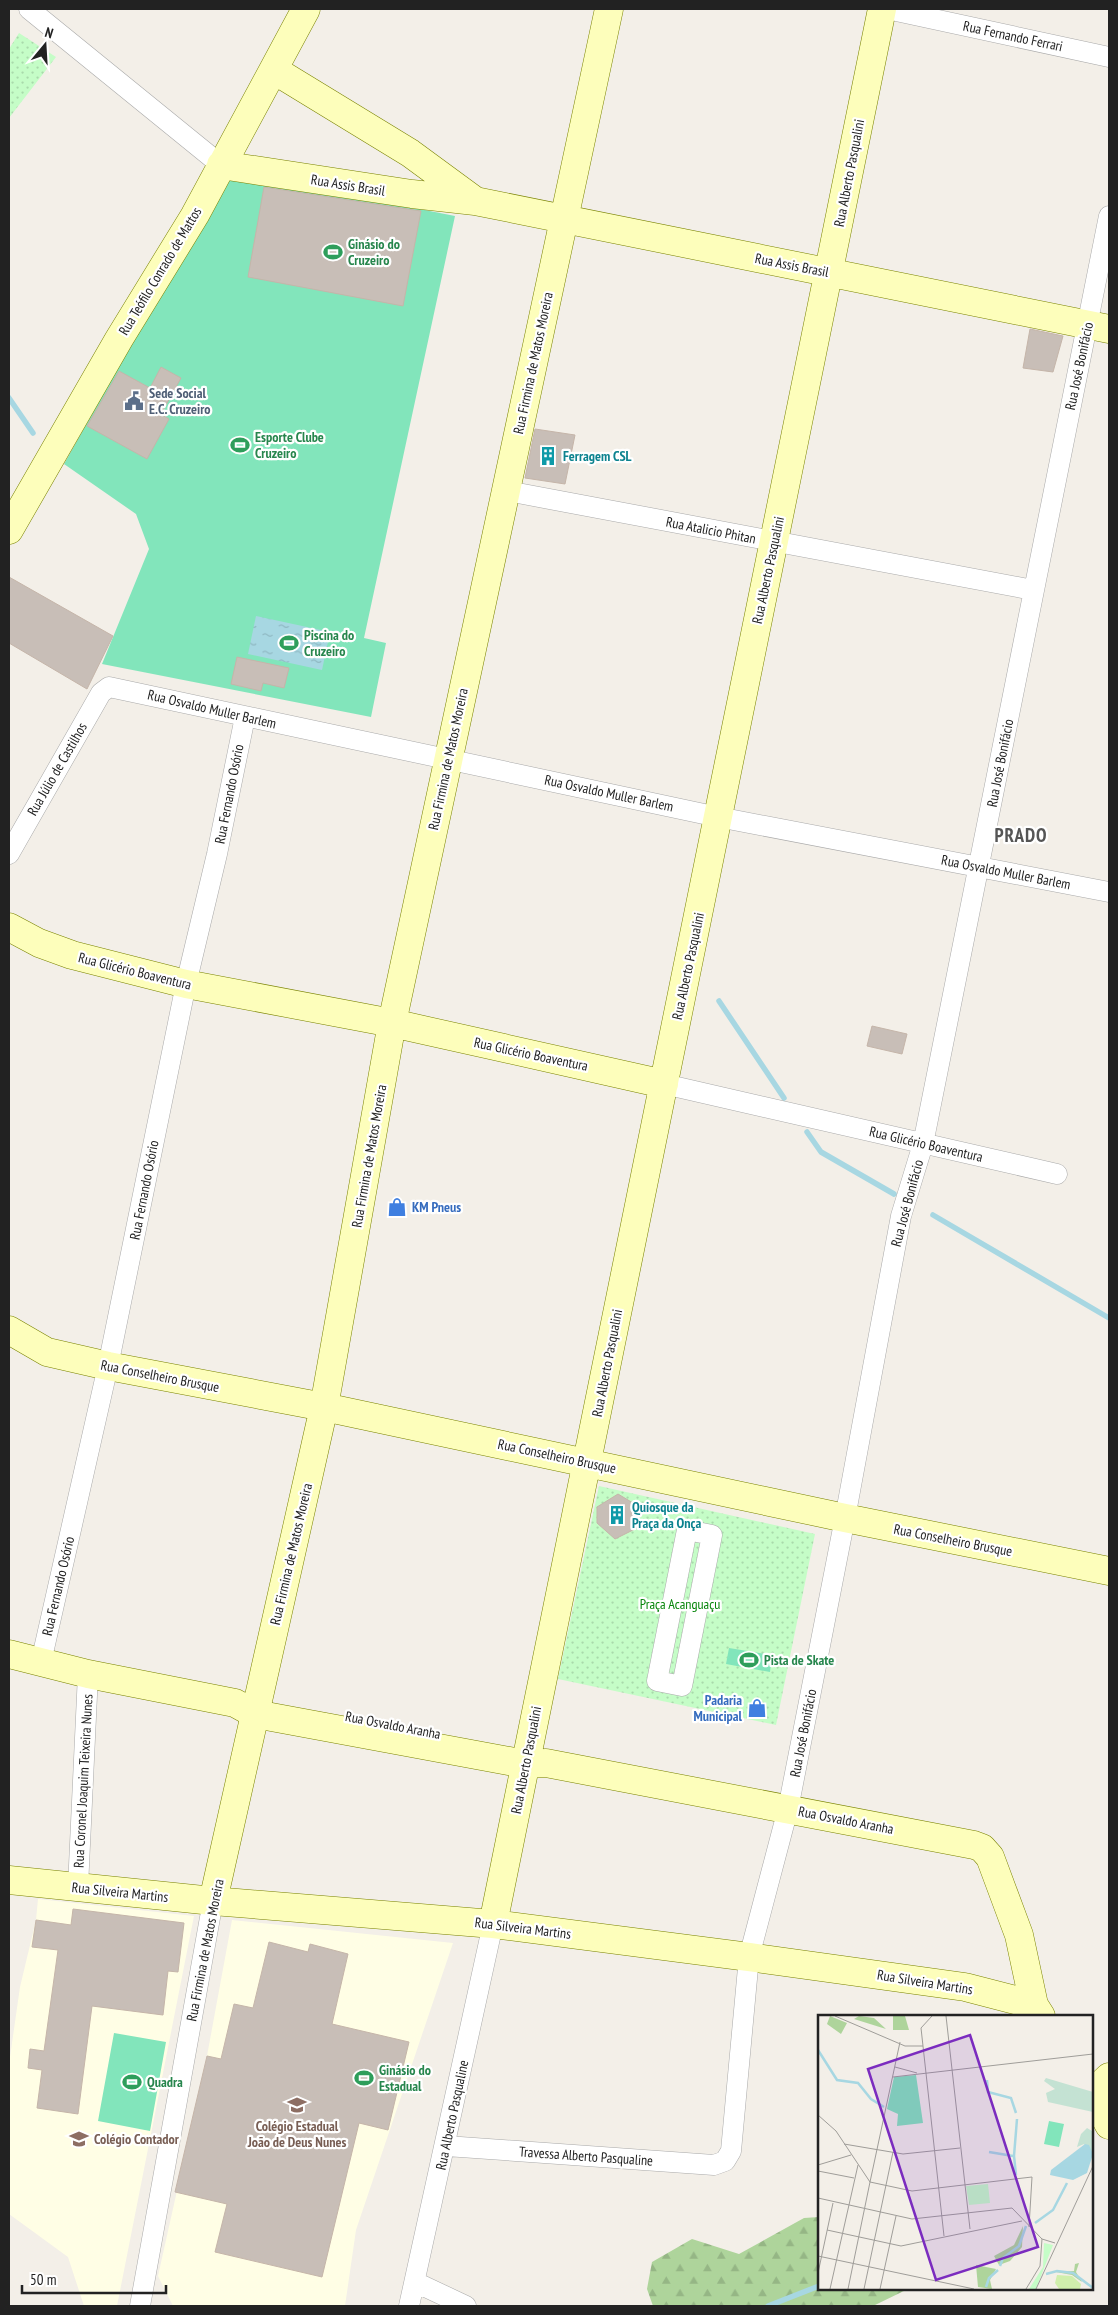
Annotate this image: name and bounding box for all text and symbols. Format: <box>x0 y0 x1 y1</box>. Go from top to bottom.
street label: Rua Fernando Ferrari <box>962 17 1064 55</box>
north arrow <box>20 20 70 70</box>
text: N <box>43 23 55 42</box>
street label: Rua Alberto Pasqualini <box>830 118 868 228</box>
street label: Rua Assis Brasil <box>310 170 387 200</box>
street label: Rua Teófilo Conrado de Mattos <box>115 203 206 338</box>
place label: Ginásio do Cruzeiro <box>348 235 400 269</box>
sports icon: Ginásio do Cruzeiro <box>322 241 344 263</box>
street label: Rua Assis Brasil <box>754 249 831 281</box>
street label: Rua Firmina de Matos Moreira <box>509 290 557 436</box>
street label: Rua José Bonifácio <box>1061 320 1097 412</box>
place label: Sede Social E.C. Cruzeiro <box>149 384 211 418</box>
public building icon: Sede Social E.C. Cruzeiro <box>123 390 145 412</box>
place label: Esporte Clube Cruzeiro <box>255 428 324 462</box>
sports icon: Esporte Clube Cruzeiro <box>229 434 251 456</box>
building icon: Ferragem CSL <box>537 445 559 467</box>
place label: Ferragem CSL <box>563 447 632 465</box>
street label: Rua Atalicio Phitan <box>664 512 758 548</box>
street label: Rua Alberto Pasqualini <box>748 515 788 625</box>
place label: Piscina do Cruzeiro <box>304 626 354 660</box>
sports icon: Piscina do Cruzeiro <box>278 632 300 654</box>
street label: Rua Osvaldo Muller Barlem <box>146 685 278 733</box>
street label: Rua Firmina de Matos Moreira <box>424 686 472 832</box>
street label: Rua José Bonifácio <box>983 717 1017 809</box>
street label: Rua Júlio de Castilhos <box>23 719 91 819</box>
street label: Rua Fernando Osório <box>211 743 247 845</box>
street label: Rua Osvaldo Muller Barlem <box>543 771 675 815</box>
district label: PRADO <box>994 823 1048 847</box>
street label: Rua Osvaldo Muller Barlem <box>940 851 1072 893</box>
street label: Rua Alberto Pasqualini <box>668 911 708 1021</box>
street label: Rua Glicério Boaventura <box>77 948 193 994</box>
street label: Rua Glicério Boaventura <box>472 1033 590 1075</box>
street label: Rua Firmina de Matos Moreira <box>348 1083 390 1229</box>
street label: Rua Glicério Boaventura <box>867 1122 985 1166</box>
street label: Rua Fernando Osório <box>126 1139 162 1241</box>
street label: Rua José Bonifácio <box>887 1158 927 1248</box>
shop icon: KM Pneus <box>386 1196 408 1218</box>
place label: KM Pneus <box>412 1198 461 1216</box>
street label: Rua Alberto Pasqualini <box>588 1308 626 1418</box>
street label: Rua Conselheiro Brusque <box>99 1356 221 1396</box>
street label: Rua Conselheiro Brusque <box>496 1435 618 1477</box>
street label: Rua Firmina de Matos Moreira <box>266 1481 316 1627</box>
place label: Quiosque da Praça da Onça <box>632 1498 701 1532</box>
building icon: Quiosque da Praça da Onça <box>606 1504 628 1526</box>
street label: Rua Conselheiro Brusque <box>892 1520 1014 1560</box>
street label: Rua Fernando Osório <box>38 1535 78 1637</box>
park label: Praça Acanguaçu <box>640 1595 720 1613</box>
sports icon: Pista de Skate <box>738 1649 760 1671</box>
place label: Pista de Skate <box>764 1651 834 1669</box>
street label: Rua José Bonifácio <box>786 1687 820 1779</box>
place label: Padaria Municipal <box>694 1691 743 1725</box>
street label: Rua Coronel Joaquim Teixeira Nunes <box>69 1693 97 1868</box>
shop icon: Padaria Municipal <box>746 1697 768 1719</box>
street label: Rua Alberto Pasqualini <box>507 1705 545 1815</box>
street label: Rua Osvaldo Aranha <box>344 1707 442 1743</box>
street label: Rua Osvaldo Aranha <box>797 1802 895 1838</box>
street label: Rua Firmina de Matos Moreira <box>182 1877 228 2023</box>
street label: Rua Silveira Martins <box>71 1878 169 1906</box>
street label: Rua Silveira Martins <box>474 1913 572 1943</box>
street label: Rua Silveira Martins <box>876 1966 974 1998</box>
inset map <box>818 2015 1093 2290</box>
street label: Rua Alberto Pasqualine <box>432 2058 472 2172</box>
place label: Ginásio do Estadual <box>379 2061 431 2095</box>
sports icon: Ginásio do Estadual <box>353 2067 375 2089</box>
sports icon: Quadra <box>121 2071 143 2093</box>
place label: Quadra <box>147 2073 183 2091</box>
school or university icon: Colégio Estadual João de Deus Nunes <box>286 2094 308 2116</box>
place label: Colégio Estadual João de Deus Nunes <box>247 2117 346 2151</box>
school or university icon: Colégio Contador <box>68 2128 90 2150</box>
place label: Colégio Contador <box>94 2130 180 2148</box>
street label: Travessa Alberto Pasqualine <box>518 2142 654 2170</box>
scale bar <box>22 2262 166 2294</box>
text: 50 m <box>30 2270 56 2289</box>

